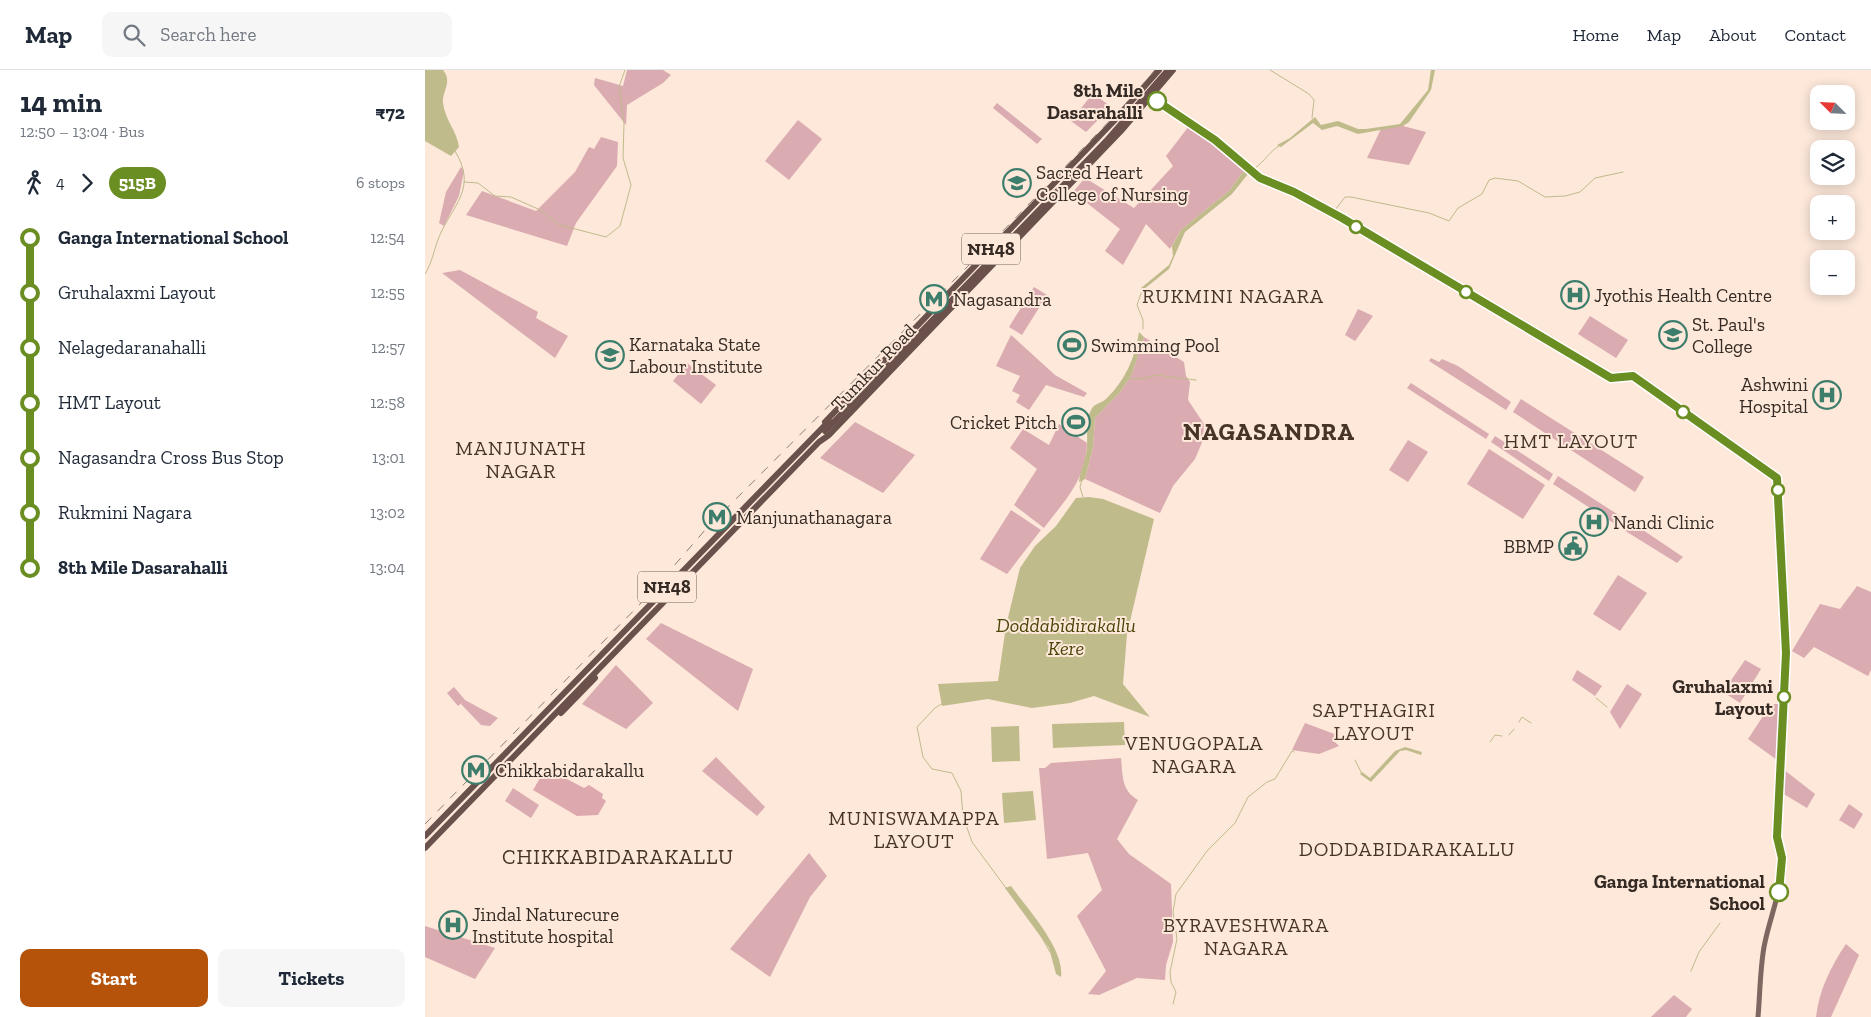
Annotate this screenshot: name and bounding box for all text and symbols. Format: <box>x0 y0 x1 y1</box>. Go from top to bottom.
search box <box>102 12 452 57</box>
text: Map <box>25 20 72 49</box>
icon: search <box>120 21 148 49</box>
text: Search here <box>160 23 257 46</box>
text: Home <box>1572 24 1619 46</box>
text: Map <box>1647 24 1681 46</box>
text: About <box>1709 24 1756 46</box>
text: Contact <box>1784 24 1846 46</box>
place label: 8th Mile Dasarahalli <box>1047 79 1143 124</box>
north arrow <box>1810 85 1855 130</box>
map controls <box>1810 85 1855 295</box>
text: 14 min <box>20 86 102 119</box>
marker: 8th Mile Dasarahalli <box>1147 91 1167 111</box>
text: ₹72 <box>375 101 405 124</box>
text: 12:50 – 13:04 · Bus <box>20 122 144 141</box>
button: layers <box>1810 140 1855 185</box>
place label: Sacred Heart College of Nursing <box>1036 161 1189 206</box>
school or university icon: Sacred Heart College of Nursing <box>1002 168 1032 198</box>
icon: walk <box>20 169 48 197</box>
icon: forward <box>73 169 101 197</box>
text: 515B <box>119 172 156 194</box>
text: 4 <box>56 173 65 192</box>
text: 6 stops <box>356 173 405 192</box>
button: + <box>1810 195 1855 240</box>
unlabelled marker <box>1349 220 1363 234</box>
text: Ganga International School <box>58 226 289 249</box>
text: 12:54 <box>370 228 405 247</box>
road number: NH48 <box>962 233 1020 264</box>
button: − <box>1810 250 1855 295</box>
hospital icon: Jyothis Health Centre <box>1560 280 1590 310</box>
text: Gruhalaxmi Layout <box>58 281 216 304</box>
text: 12:55 <box>371 283 405 302</box>
metro station icon: Nagasandra <box>919 284 949 314</box>
district label: RUKMINI NAGARA <box>1142 284 1324 308</box>
place label: Jyothis Health Centre <box>1594 284 1772 307</box>
unlabelled marker <box>1459 285 1473 299</box>
place label: Nagasandra <box>953 288 1051 311</box>
place label: St. Paul's College <box>1692 313 1765 358</box>
street label: Tumkur Road <box>826 319 921 416</box>
school or university icon: St. Paul's College <box>1658 320 1688 350</box>
sports icon: Swimming Pool <box>1057 330 1087 360</box>
place label: Karnataka State Labour Institute <box>629 333 763 378</box>
place label: Swimming Pool <box>1091 334 1220 357</box>
text: Nelagedaranahalli <box>58 336 206 359</box>
text: 12:57 <box>371 338 405 357</box>
school or university icon: Karnataka State Labour Institute <box>595 340 625 370</box>
place label: Ashwini Hospital <box>1739 373 1808 418</box>
hospital icon: Ashwini Hospital <box>1812 380 1842 410</box>
text: HMT Layout <box>58 391 161 414</box>
text: 12:58 <box>370 393 405 412</box>
unlabelled marker <box>1676 405 1690 419</box>
sports icon: Cricket Pitch <box>1061 407 1091 437</box>
place label: Cricket Pitch <box>950 411 1057 434</box>
district label: NAGASANDRA <box>1183 417 1355 446</box>
district label: HMT LAYOUT <box>1504 429 1638 453</box>
district label: MANJUNATH NAGAR <box>455 436 587 483</box>
text: Nagasandra Cross Bus Stop <box>58 446 284 469</box>
text: 13:01 <box>372 448 405 467</box>
unlabelled marker <box>1771 483 1785 497</box>
text: Rukmini Nagara <box>58 501 192 524</box>
metro station icon: Manjunathanagara <box>702 502 732 532</box>
text: 13:02 <box>370 503 405 522</box>
place label: Manjunathanagara <box>736 506 892 529</box>
hospital icon: Nandi Clinic <box>1579 507 1609 537</box>
place label: Nandi Clinic <box>1613 511 1715 534</box>
public building icon: BBMP <box>1558 531 1588 561</box>
place label: BBMP <box>1503 535 1554 558</box>
text: 8th Mile Dasarahalli <box>58 556 228 579</box>
text: 13:04 <box>370 558 405 577</box>
road number: NH48 <box>638 572 696 602</box>
water label: Doddabidirakallu Kere <box>996 613 1136 660</box>
place label: Gruhalaxmi Layout <box>1672 675 1773 720</box>
marker: Gruhalaxmi Layout <box>1777 690 1791 704</box>
district label: SAPTHAGIRI LAYOUT <box>1312 698 1436 745</box>
district label: VENUGOPALA NAGARA <box>1123 731 1264 778</box>
metro station icon: Chikkabidarakallu <box>461 755 491 785</box>
place label: Chikkabidarakallu <box>495 759 645 782</box>
district label: MUNISWAMAPPA LAYOUT <box>828 806 1000 853</box>
district label: DODDABIDARAKALLU <box>1299 837 1515 861</box>
district label: CHIKKABIDARAKALLU <box>502 844 734 869</box>
place label: Ganga International School <box>1594 870 1766 915</box>
marker: Ganga International School <box>1769 882 1789 902</box>
place label: Jindal Naturecure Institute hospital <box>472 903 619 948</box>
hospital icon: Jindal Naturecure Institute hospital <box>438 910 468 940</box>
district label: BYRAVESHWARA NAGARA <box>1163 913 1329 960</box>
button: Start <box>20 949 208 1007</box>
button: Tickets <box>218 949 405 1007</box>

